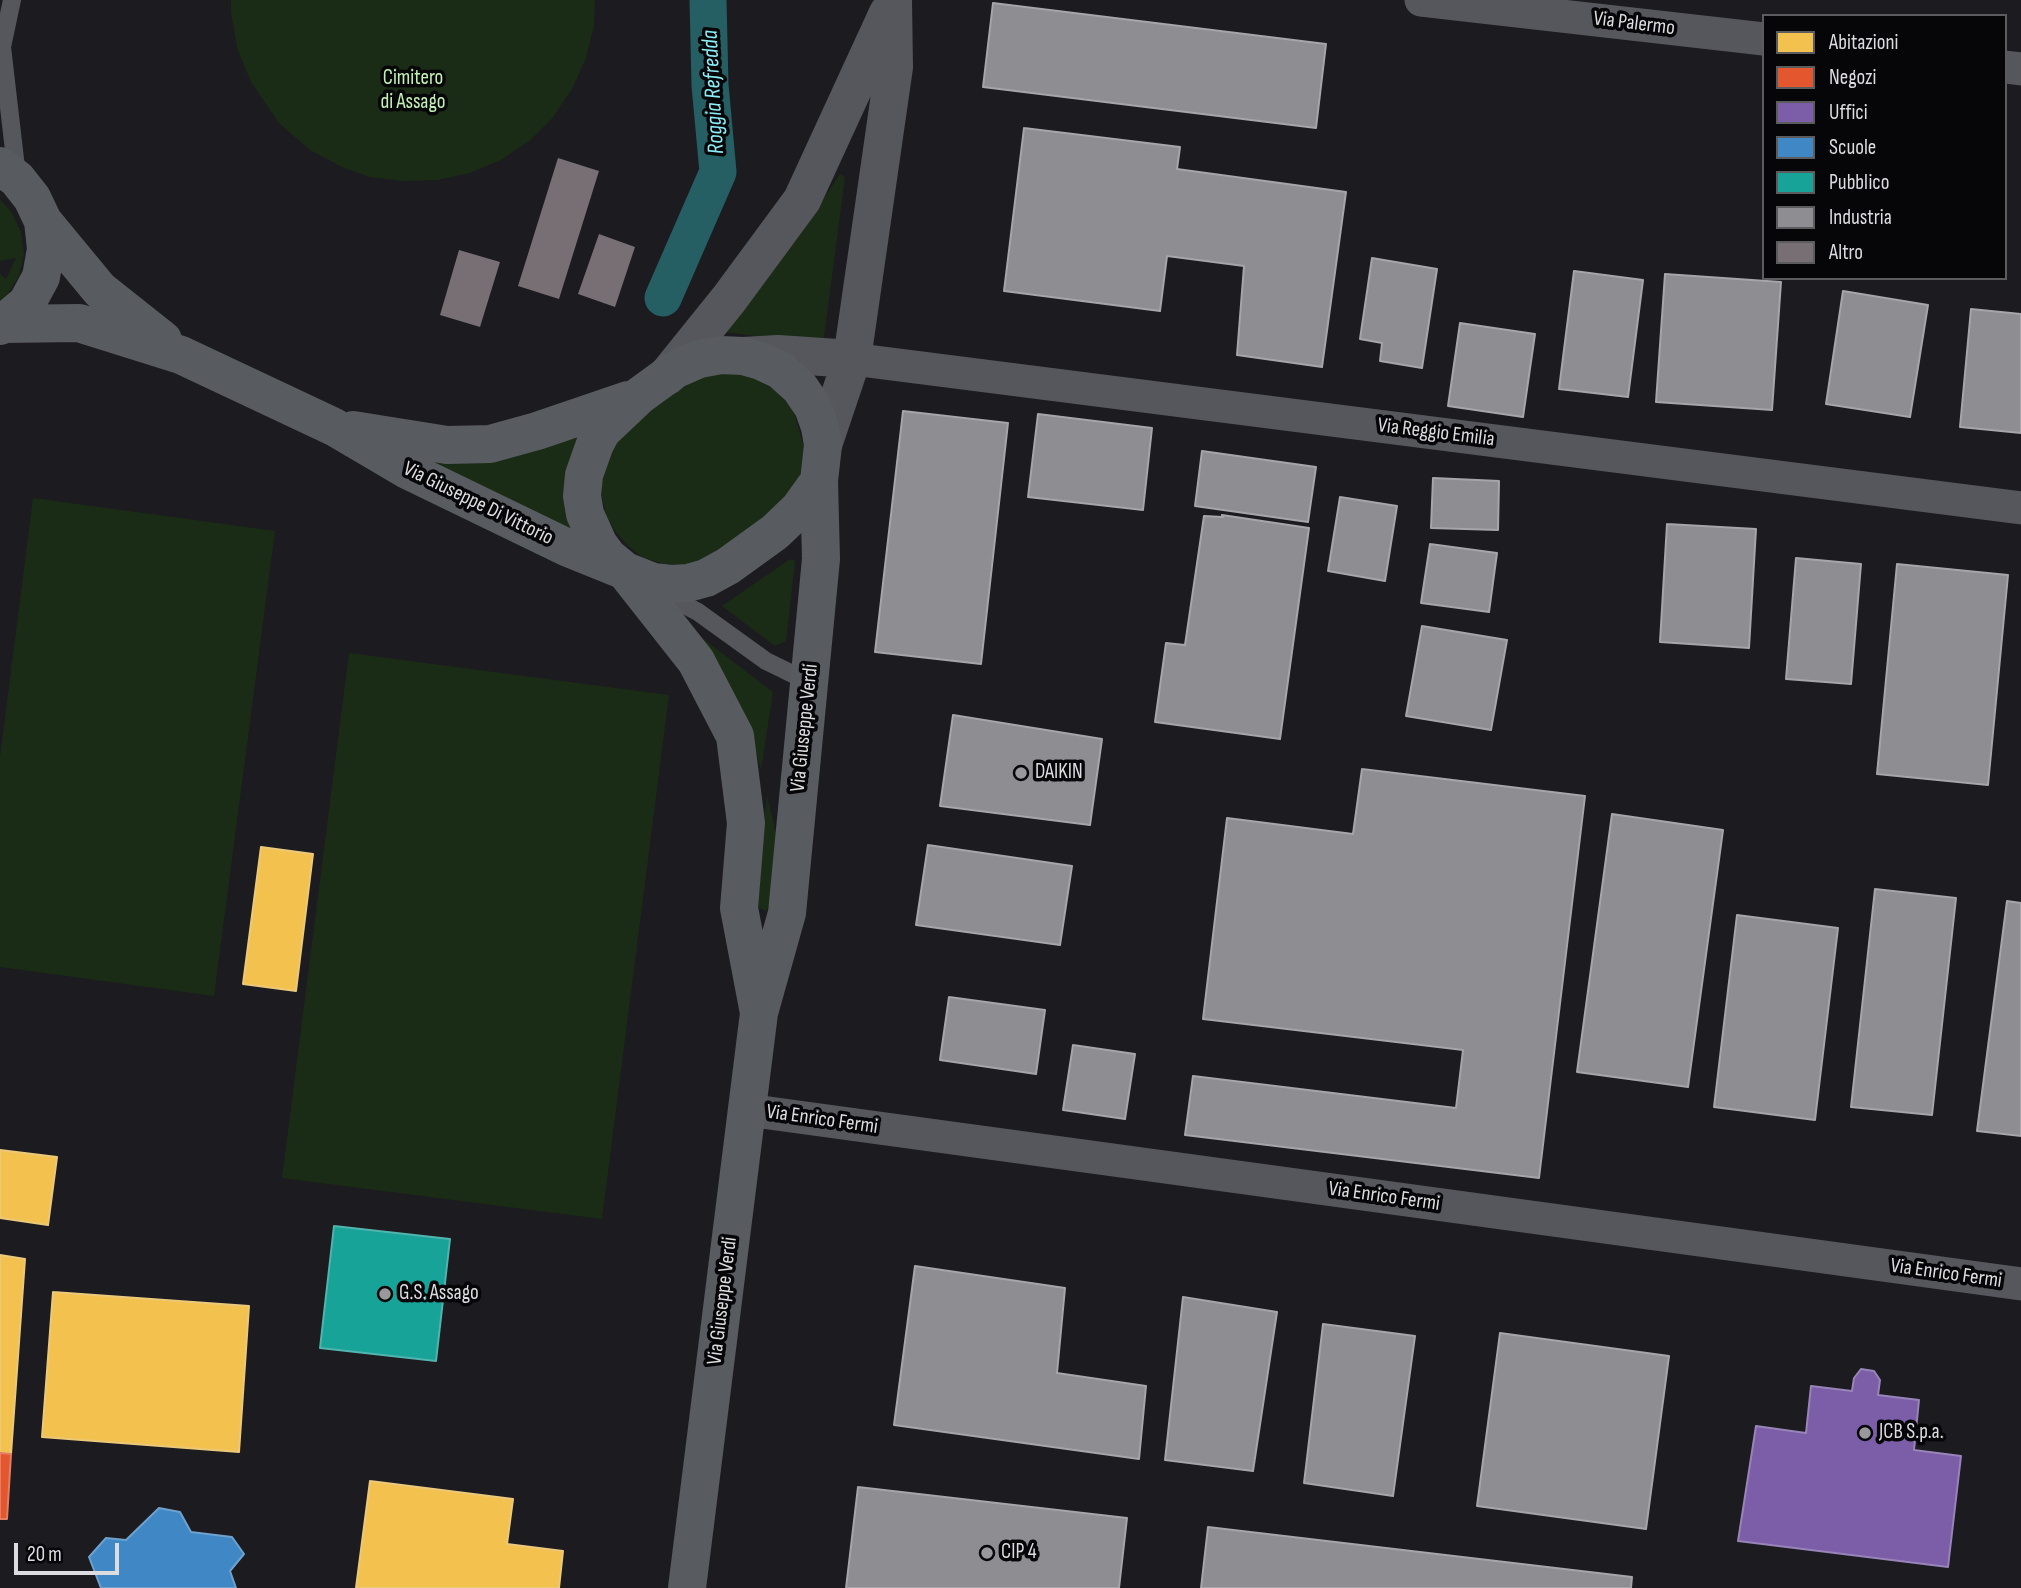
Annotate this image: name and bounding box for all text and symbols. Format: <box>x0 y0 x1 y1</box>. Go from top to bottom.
street label: Via Palermo <box>1592 6 1676 42</box>
legend <box>1762 14 2007 280</box>
water label: Roggia Refredda <box>697 29 731 155</box>
text: Abitazioni <box>1829 30 1898 55</box>
text: Negozi <box>1829 65 1876 90</box>
park label: Cimitero di Assago <box>381 66 445 116</box>
text: Uffici <box>1829 100 1868 125</box>
text: Scuole <box>1829 135 1876 160</box>
text: Pubblico <box>1829 170 1889 195</box>
text: Industria <box>1829 205 1892 230</box>
text: Altro <box>1829 240 1863 265</box>
street label: Via Reggio Emilia <box>1376 413 1496 453</box>
street label: Via Giuseppe Di Vittorio <box>399 457 557 551</box>
street label: Via Giuseppe Verdi <box>786 663 824 793</box>
place label: DAIKIN <box>1035 760 1083 786</box>
marker: DAIKIN <box>1013 765 1029 781</box>
street label: Via Enrico Fermi <box>765 1100 879 1140</box>
street label: Via Enrico Fermi <box>1327 1177 1441 1217</box>
street label: Via Giuseppe Verdi <box>703 1236 743 1366</box>
street label: Via Enrico Fermi <box>1889 1254 2003 1294</box>
place label: G.S. Assago <box>399 1281 479 1307</box>
marker: G.S. Assago <box>377 1286 393 1302</box>
place label: JCB S.p.a. <box>1879 1420 1944 1446</box>
marker: JCB S.p.a. <box>1857 1425 1873 1441</box>
scale bar <box>18 1528 122 1572</box>
place label: CIP 4 <box>1001 1540 1036 1566</box>
text: 20 m <box>27 1542 62 1567</box>
marker: CIP 4 <box>979 1545 995 1561</box>

